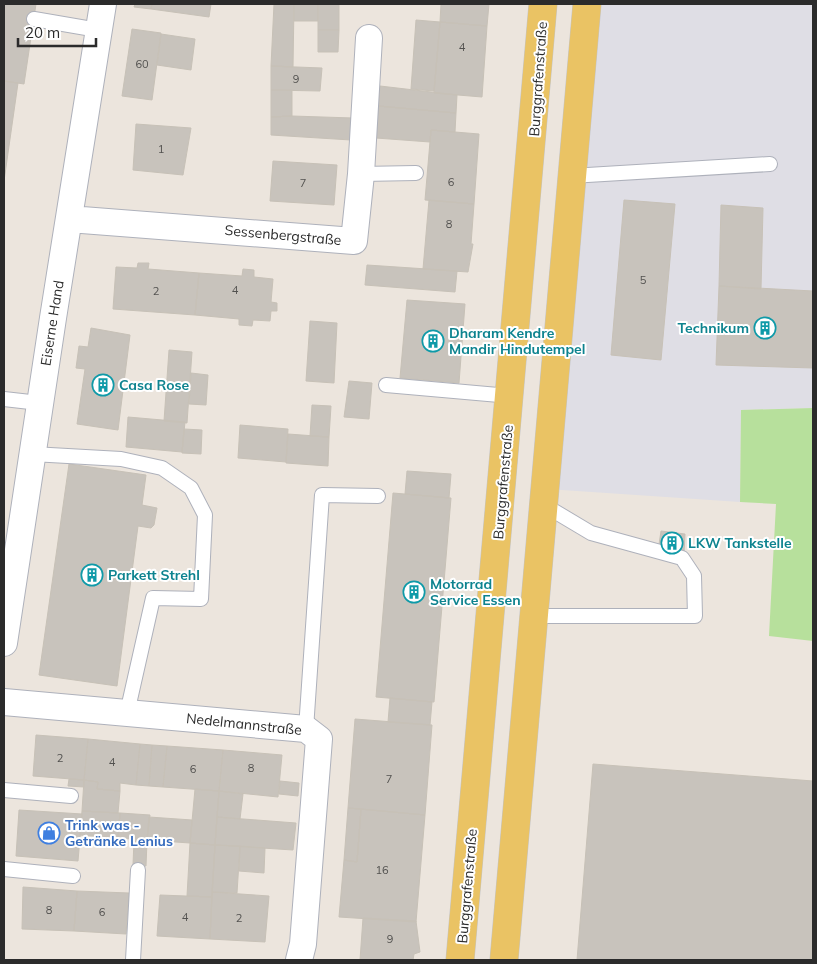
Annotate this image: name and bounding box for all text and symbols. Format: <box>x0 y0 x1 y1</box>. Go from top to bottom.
scale bar <box>18 15 95 47</box>
street label: Burggrafenstraße <box>525 21 551 137</box>
text: 20 m <box>25 23 60 42</box>
house number: 4 <box>459 40 466 54</box>
house number: 60 <box>135 57 149 71</box>
house number: 9 <box>293 72 299 86</box>
house number: 1 <box>158 142 164 156</box>
house number: 6 <box>448 175 455 189</box>
house number: 7 <box>300 176 306 190</box>
house number: 8 <box>446 217 453 231</box>
street label: Sessenbergstraße <box>224 221 342 249</box>
house number: 5 <box>640 273 647 287</box>
street label: Eiserne Hand <box>36 279 68 367</box>
house number: 4 <box>232 283 239 297</box>
house number: 2 <box>153 284 160 298</box>
building icon: Technikum <box>753 316 777 340</box>
place label: Technikum <box>678 319 749 337</box>
place label: Dharam Kendre Mandir Hindutempel <box>449 324 585 358</box>
building icon: Dharam Kendre Mandir Hindutempel <box>421 329 445 353</box>
building icon: Casa Rose <box>91 373 115 397</box>
place label: Casa Rose <box>119 376 189 394</box>
street label: Burggrafenstraße <box>489 424 517 540</box>
building icon: LKW Tankstelle <box>660 531 684 555</box>
place label: LKW Tankstelle <box>688 534 792 552</box>
building icon: Parkett Strehl <box>80 563 104 587</box>
place label: Parkett Strehl <box>108 566 200 584</box>
place label: Motorrad Service Essen <box>430 575 521 609</box>
building icon: Motorrad Service Essen <box>402 580 426 604</box>
street label: Nedelmannstraße <box>185 709 303 739</box>
house number: 2 <box>57 751 64 765</box>
house number: 4 <box>109 755 116 769</box>
house number: 8 <box>248 761 255 775</box>
house number: 6 <box>190 762 197 776</box>
house number: 7 <box>386 772 392 786</box>
place label: Trink was - Getränke Lenius <box>65 816 173 850</box>
shop icon: Trink was - Getränke Lenius <box>37 821 61 845</box>
street label: Burggrafenstraße <box>453 828 481 944</box>
house number: 16 <box>375 863 389 877</box>
house number: 8 <box>46 903 53 917</box>
house number: 6 <box>99 905 106 919</box>
house number: 4 <box>182 910 189 924</box>
house number: 2 <box>236 911 243 925</box>
house number: 9 <box>387 932 393 946</box>

